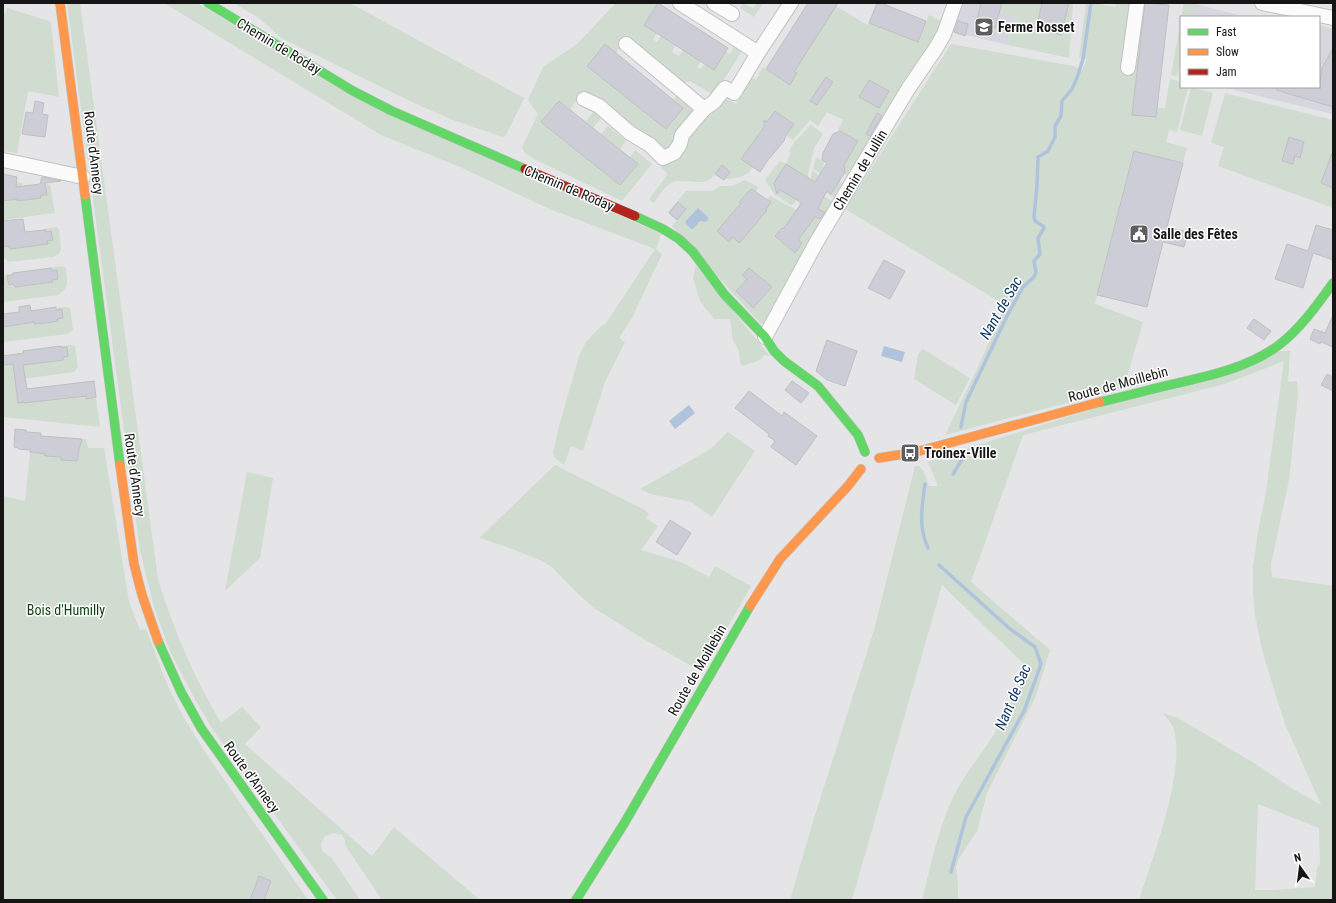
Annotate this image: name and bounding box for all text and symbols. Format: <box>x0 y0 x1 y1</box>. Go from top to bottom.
street label: Chemin de Roday <box>234 15 324 78</box>
school or university icon: Ferme Rosset <box>973 16 995 38</box>
legend <box>1180 16 1320 88</box>
place label: Ferme Rosset <box>998 19 1075 35</box>
text: Fast <box>1216 25 1237 39</box>
text: Slow <box>1216 45 1239 59</box>
text: Jam <box>1216 65 1237 79</box>
street label: Route d'Annecy <box>81 110 107 196</box>
street label: Chemin de Lullin <box>830 127 890 213</box>
street label: Chemin de Roday <box>522 162 616 214</box>
public building icon: Salle des Fêtes <box>1128 223 1150 245</box>
place label: Salle des Fêtes <box>1153 226 1238 242</box>
water label: Nant de Sac <box>976 273 1026 343</box>
street label: Route de Moillebin <box>1066 363 1170 405</box>
street label: Route d'Annecy <box>121 432 149 518</box>
bus stop icon: Troinex-Ville <box>899 442 921 464</box>
place label: Troinex-Ville <box>924 445 997 461</box>
park label: Bois d'Humilly <box>27 602 105 618</box>
street label: Route de Moillebin <box>664 622 730 718</box>
water label: Nant de Sac <box>991 661 1035 732</box>
street label: Route d'Annecy <box>221 738 283 816</box>
north arrow <box>1280 847 1320 887</box>
text: N <box>1293 851 1303 865</box>

